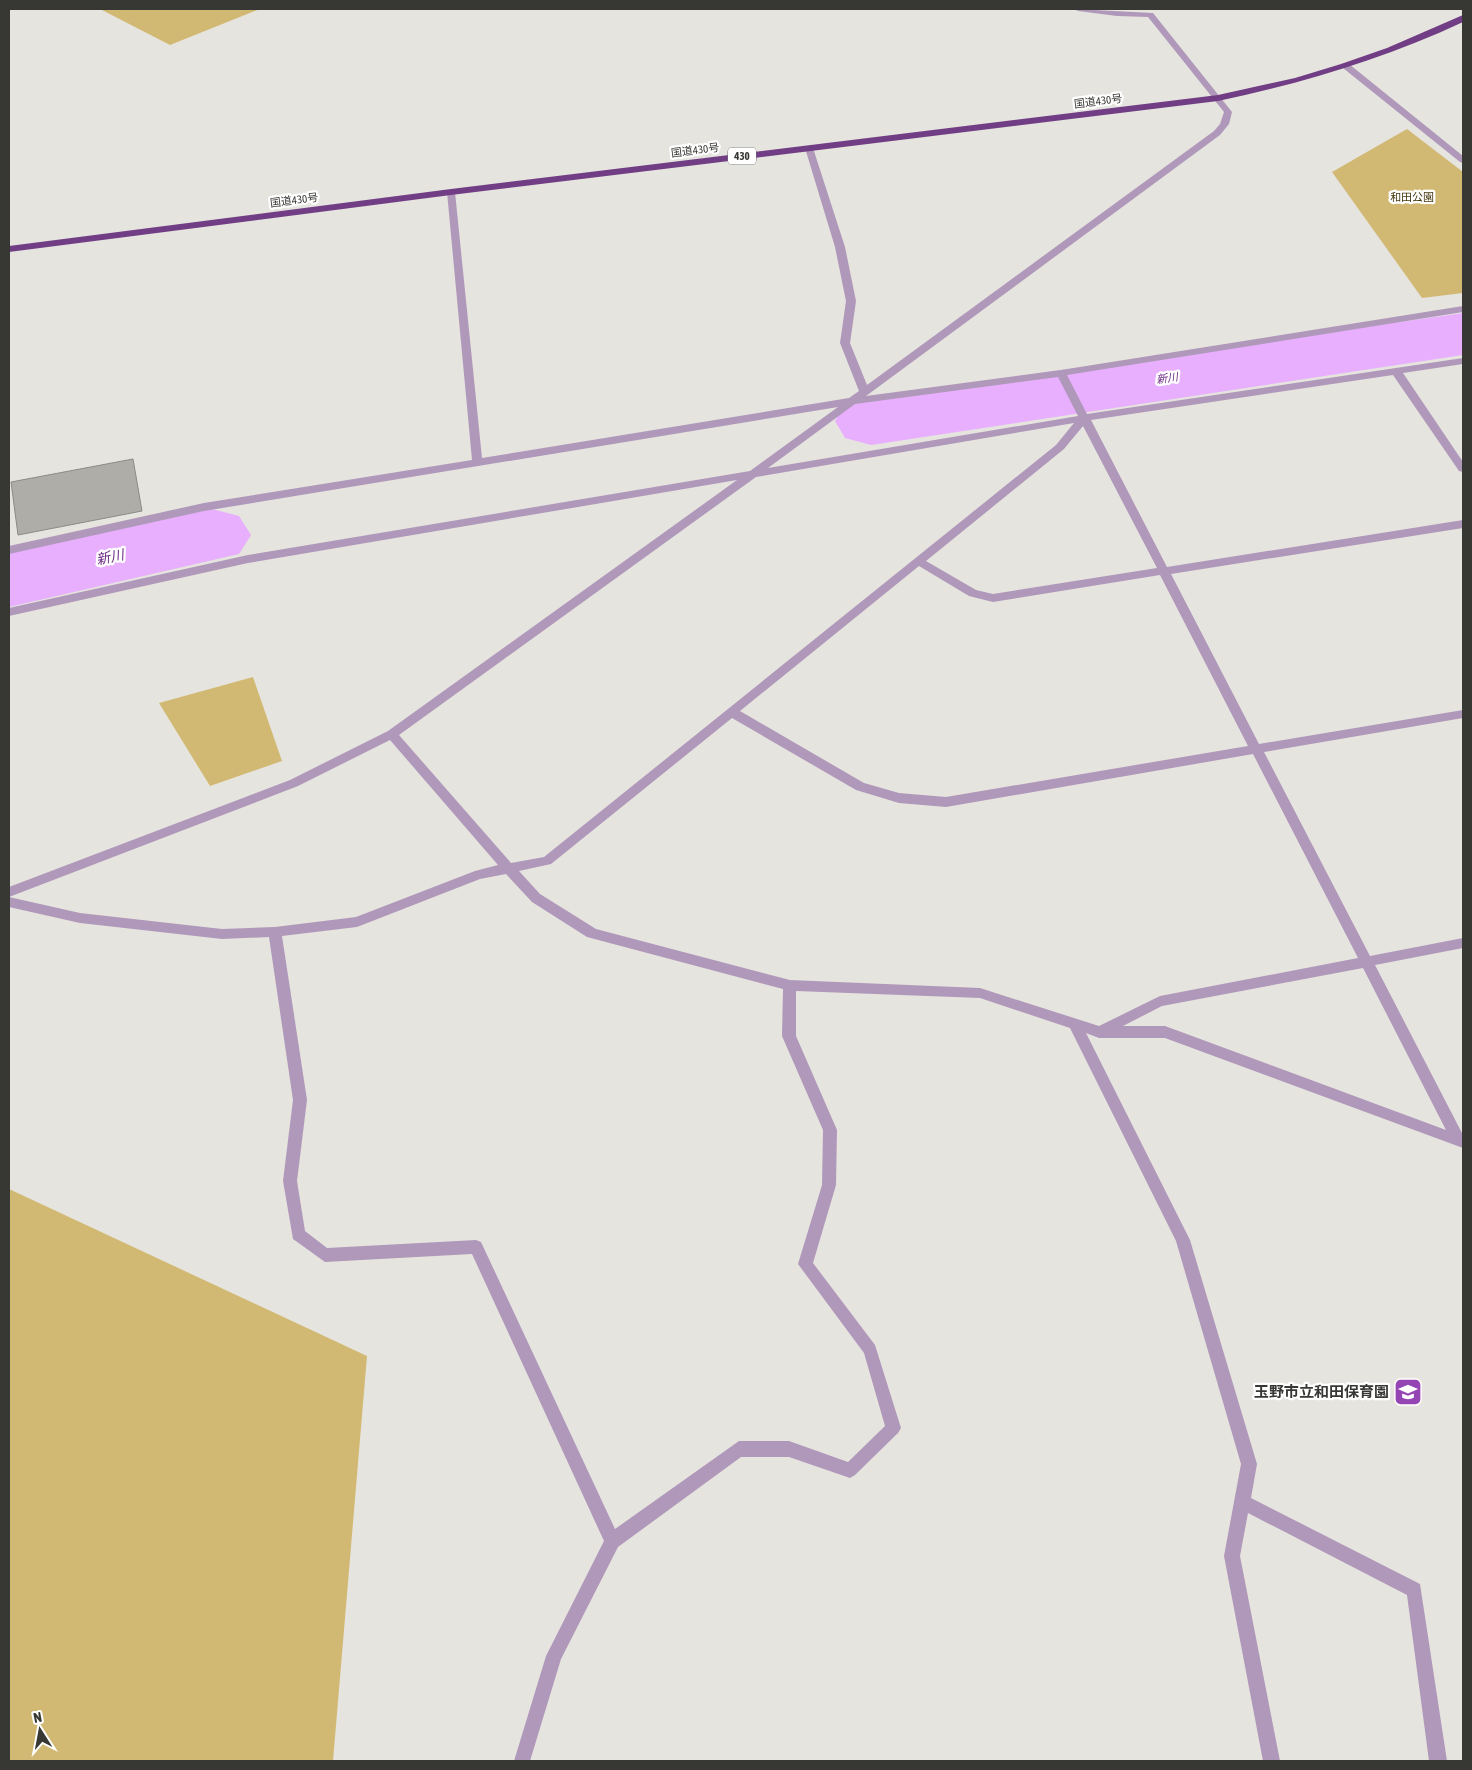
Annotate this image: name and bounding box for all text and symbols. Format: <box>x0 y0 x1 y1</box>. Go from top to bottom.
street label: 国道430号 <box>1073 92 1123 110</box>
street label: 国道430号 <box>670 141 720 159</box>
road number: 430 <box>728 148 756 164</box>
street label: 国道430号 <box>269 191 319 209</box>
park label: 和田公園 <box>1390 191 1434 203</box>
water label: 新川 <box>1155 370 1180 385</box>
water label: 新川 <box>95 546 127 568</box>
school or university icon: 玉野市立和田保育園 <box>1393 1377 1423 1407</box>
place label: 玉野市立和田保育園 <box>1254 1383 1389 1400</box>
north arrow <box>15 1705 65 1755</box>
text: N <box>32 1709 43 1726</box>

